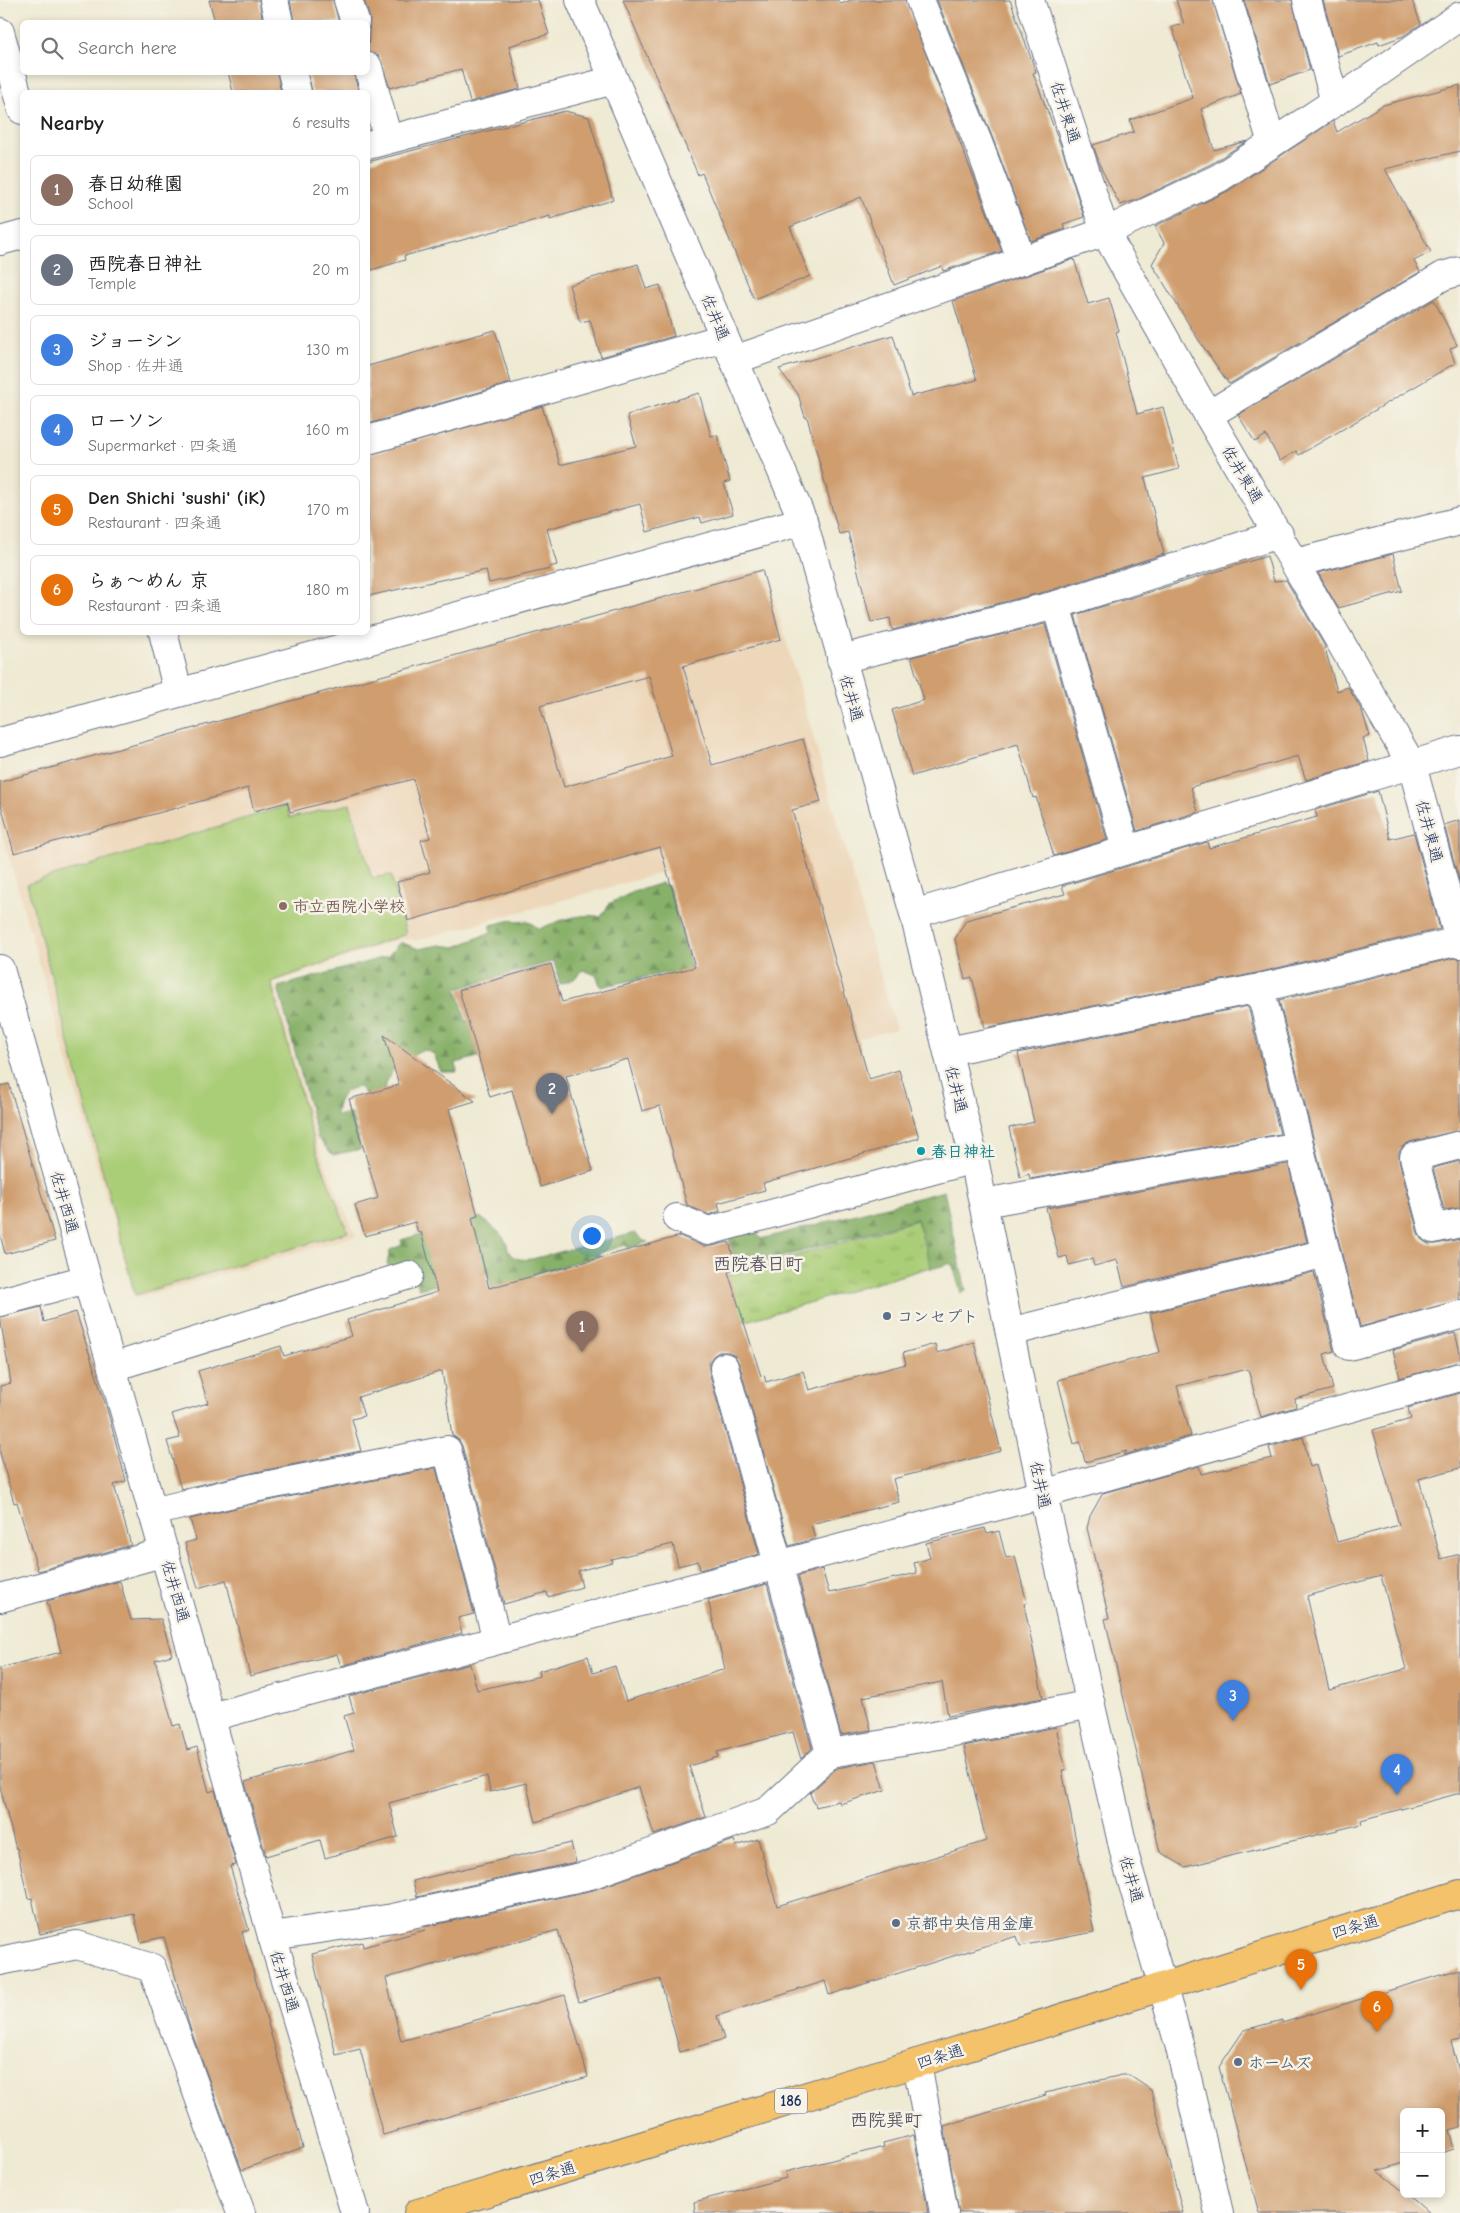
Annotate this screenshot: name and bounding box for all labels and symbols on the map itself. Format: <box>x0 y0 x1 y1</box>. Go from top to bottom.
street label: 佐井東通 <box>1047 79 1083 146</box>
street label: 佐井通 <box>697 292 733 343</box>
street label: 佐井東通 <box>1218 442 1266 507</box>
street label: 佐井通 <box>836 673 866 724</box>
street label: 佐井東通 <box>1412 798 1446 865</box>
place label: 市立西院小学校 <box>293 898 405 916</box>
marker: 市立西院小学校 <box>277 900 289 912</box>
street label: 佐井通 <box>941 1064 971 1115</box>
pin: 2 <box>536 1073 568 1114</box>
place label: 春日神社 <box>931 1143 995 1161</box>
marker: 春日神社 <box>915 1145 927 1157</box>
street label: 佐井西通 <box>47 1169 82 1236</box>
your location <box>579 1223 605 1249</box>
district label: 西院春日町 <box>713 1254 803 1275</box>
place label: コンセプト <box>897 1308 978 1326</box>
marker: コンセプト <box>881 1310 893 1322</box>
pin: 1 <box>566 1311 598 1352</box>
street label: 佐井通 <box>1026 1460 1054 1511</box>
street label: 佐井西通 <box>158 1558 193 1625</box>
pin: 3 <box>1217 1680 1249 1721</box>
pin: 4 <box>1381 1754 1413 1795</box>
street label: 佐井通 <box>1116 1854 1146 1905</box>
street label: 四条通 <box>1330 1911 1381 1943</box>
place label: 京都中央信用金庫 <box>906 1915 1034 1933</box>
marker: 京都中央信用金庫 <box>890 1917 902 1929</box>
street label: 佐井西通 <box>266 1948 302 2015</box>
pin: 5 <box>1285 1949 1317 1990</box>
pin: 6 <box>1361 1991 1393 2032</box>
street label: 四条通 <box>915 2041 966 2073</box>
place label: ホームズ <box>1248 2054 1311 2072</box>
marker: ホームズ <box>1232 2056 1244 2068</box>
road number: 186 <box>775 2088 807 2114</box>
district label: 西院巽町 <box>850 2110 922 2131</box>
street label: 四条通 <box>527 2158 578 2190</box>

